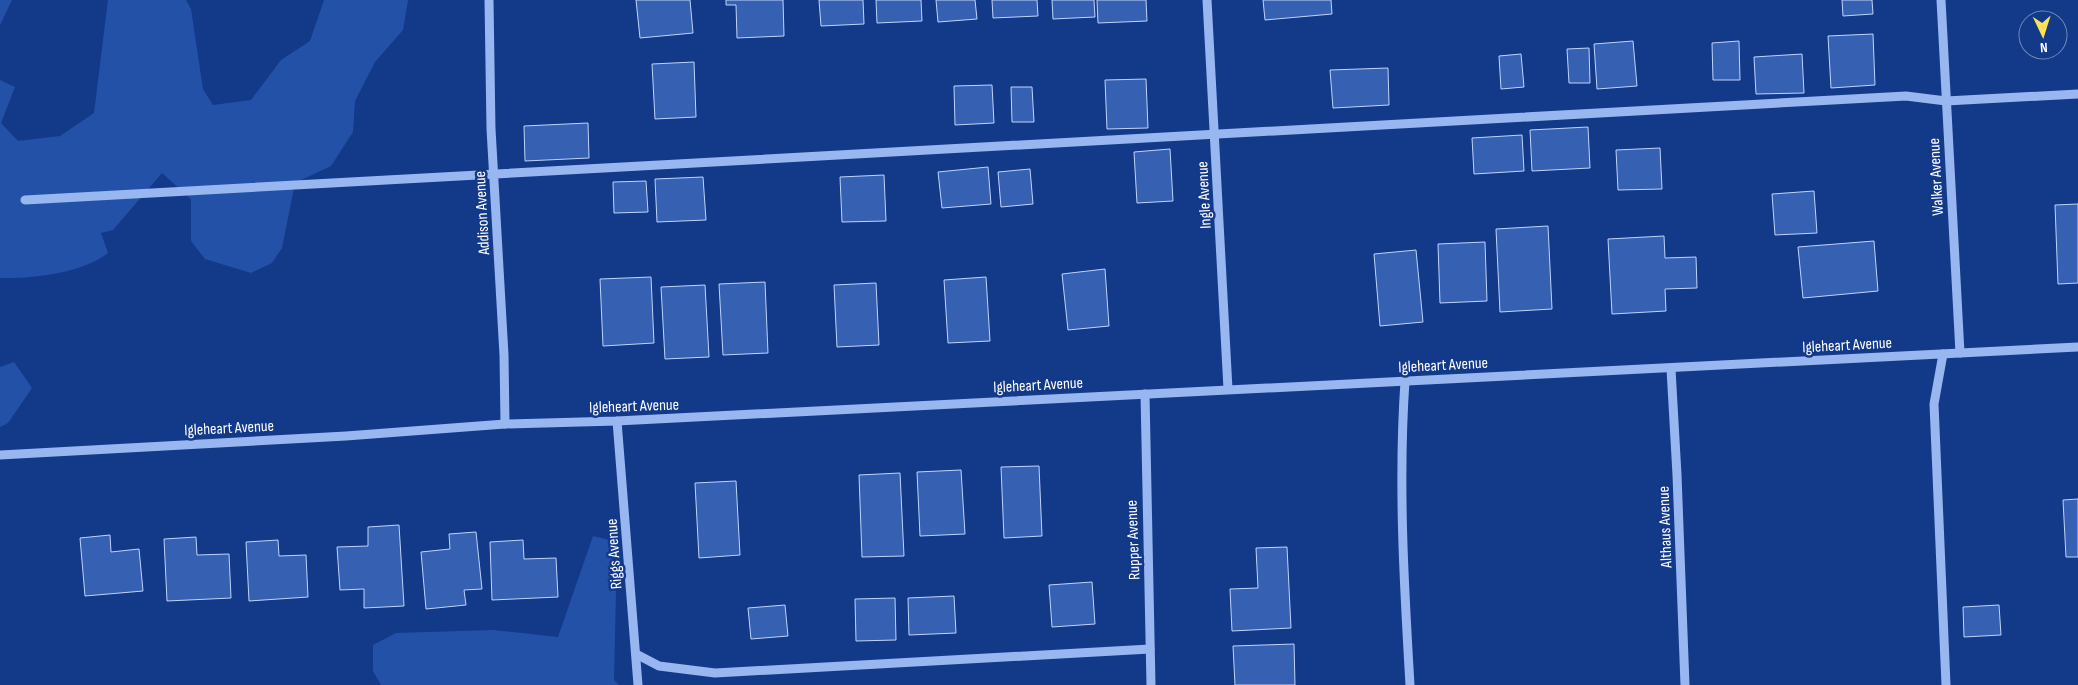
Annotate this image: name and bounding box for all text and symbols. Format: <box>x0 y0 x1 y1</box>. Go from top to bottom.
north arrow <box>2018 10 2068 60</box>
text: N <box>2040 39 2048 56</box>
street label: Walker Avenue <box>1925 138 1948 216</box>
street label: Ingle Avenue <box>1193 161 1216 229</box>
street label: Addison Avenue <box>471 171 494 256</box>
street label: Igleheart Avenue <box>1802 334 1892 357</box>
street label: Igleheart Avenue <box>1398 354 1488 377</box>
street label: Igleheart Avenue <box>993 374 1083 397</box>
street label: Igleheart Avenue <box>589 395 679 418</box>
street label: Igleheart Avenue <box>184 417 274 440</box>
street label: Althaus Avenue <box>1655 486 1676 569</box>
street label: Rupper Avenue <box>1123 500 1144 580</box>
street label: Riggs Avenue <box>603 518 626 590</box>

